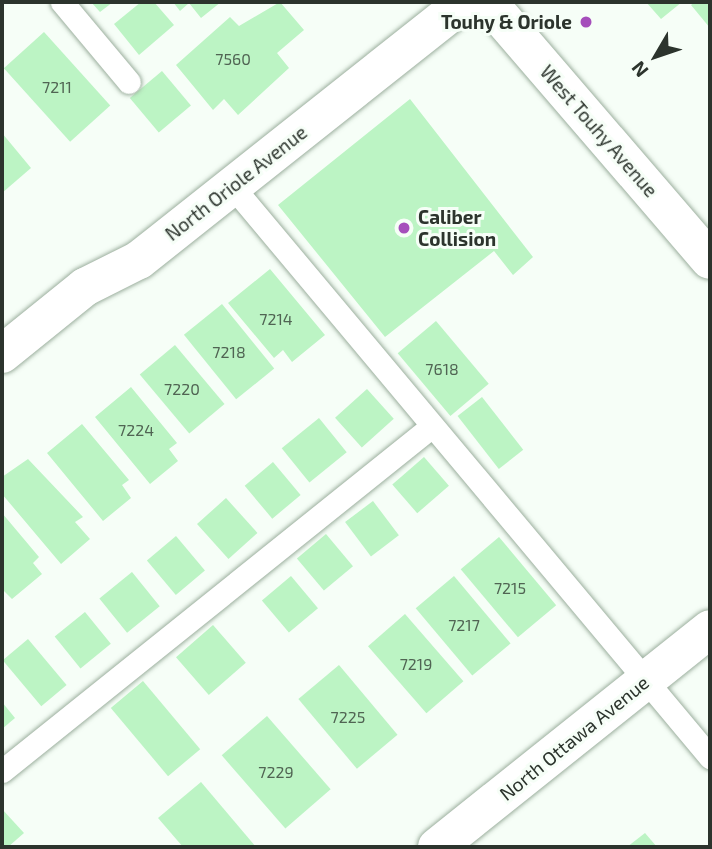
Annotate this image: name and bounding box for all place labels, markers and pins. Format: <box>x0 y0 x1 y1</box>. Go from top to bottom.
place label: Touhy & Oriole <box>440 11 572 33</box>
marker: Touhy & Oriole <box>578 14 594 30</box>
place label: Caliber Collision <box>418 206 496 250</box>
marker: Caliber Collision <box>396 220 412 236</box>

